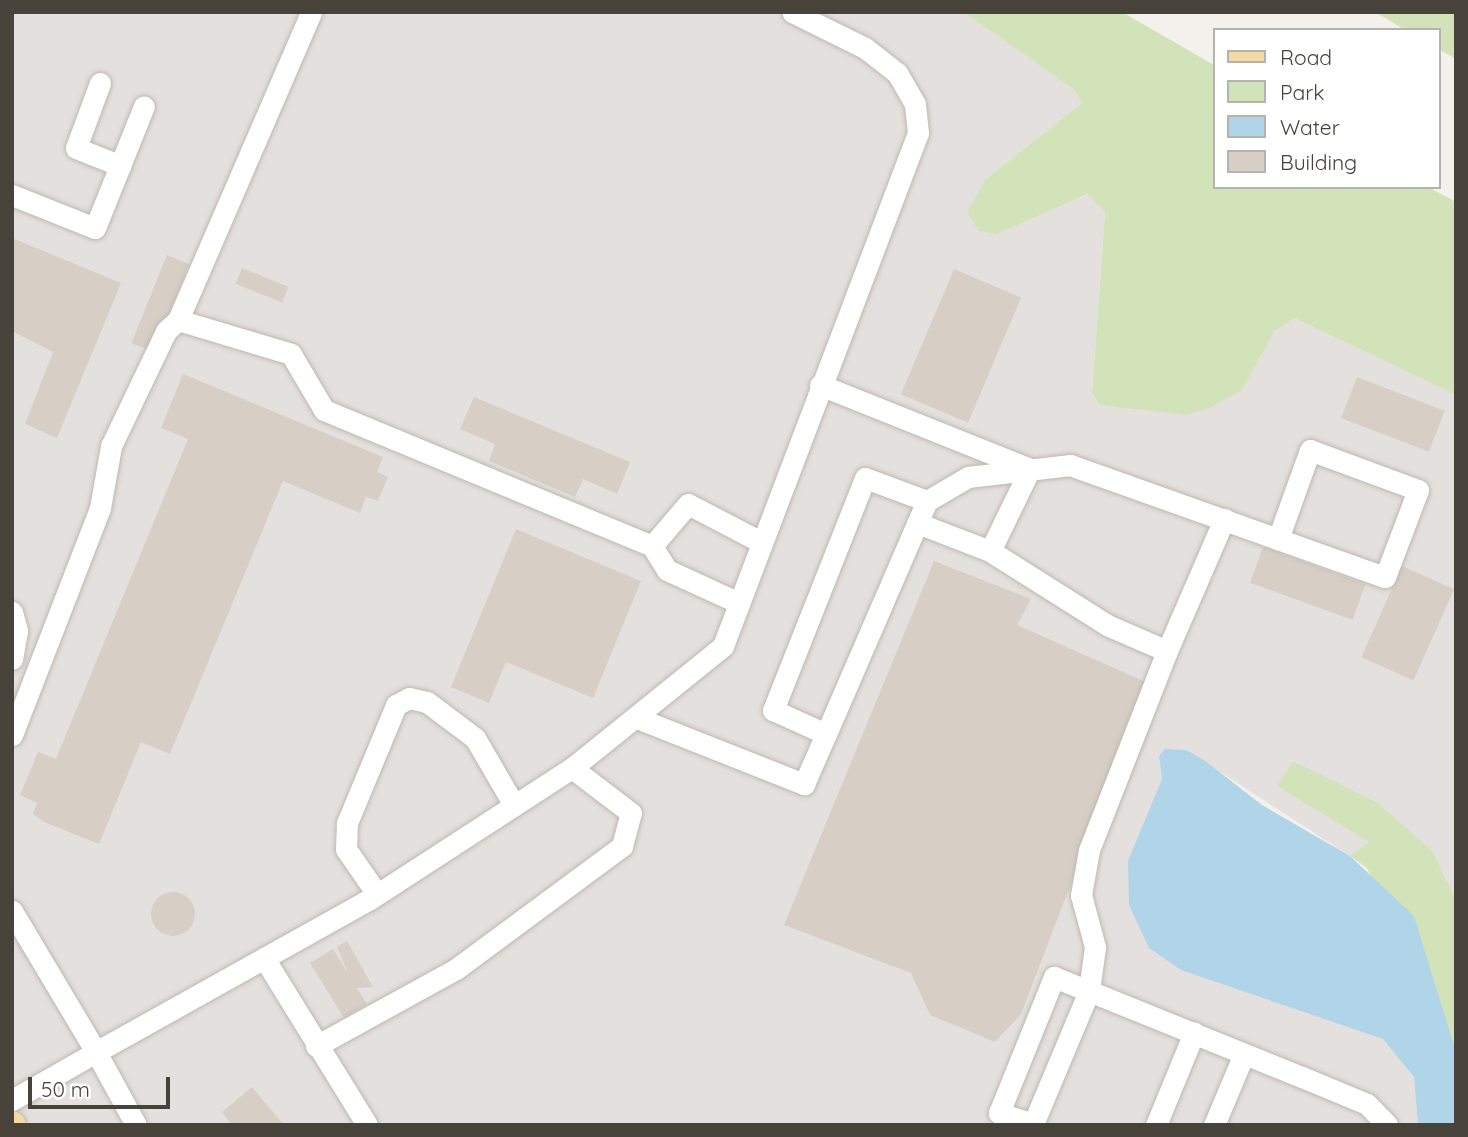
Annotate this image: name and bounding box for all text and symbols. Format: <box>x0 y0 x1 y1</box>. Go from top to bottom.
legend <box>1212 28 1440 189</box>
text: Road <box>1280 44 1332 70</box>
text: Park <box>1280 79 1324 105</box>
text: Water <box>1280 114 1340 140</box>
text: Building <box>1280 149 1357 175</box>
scale bar <box>32 1064 173 1108</box>
text: 50 m <box>41 1076 90 1102</box>

